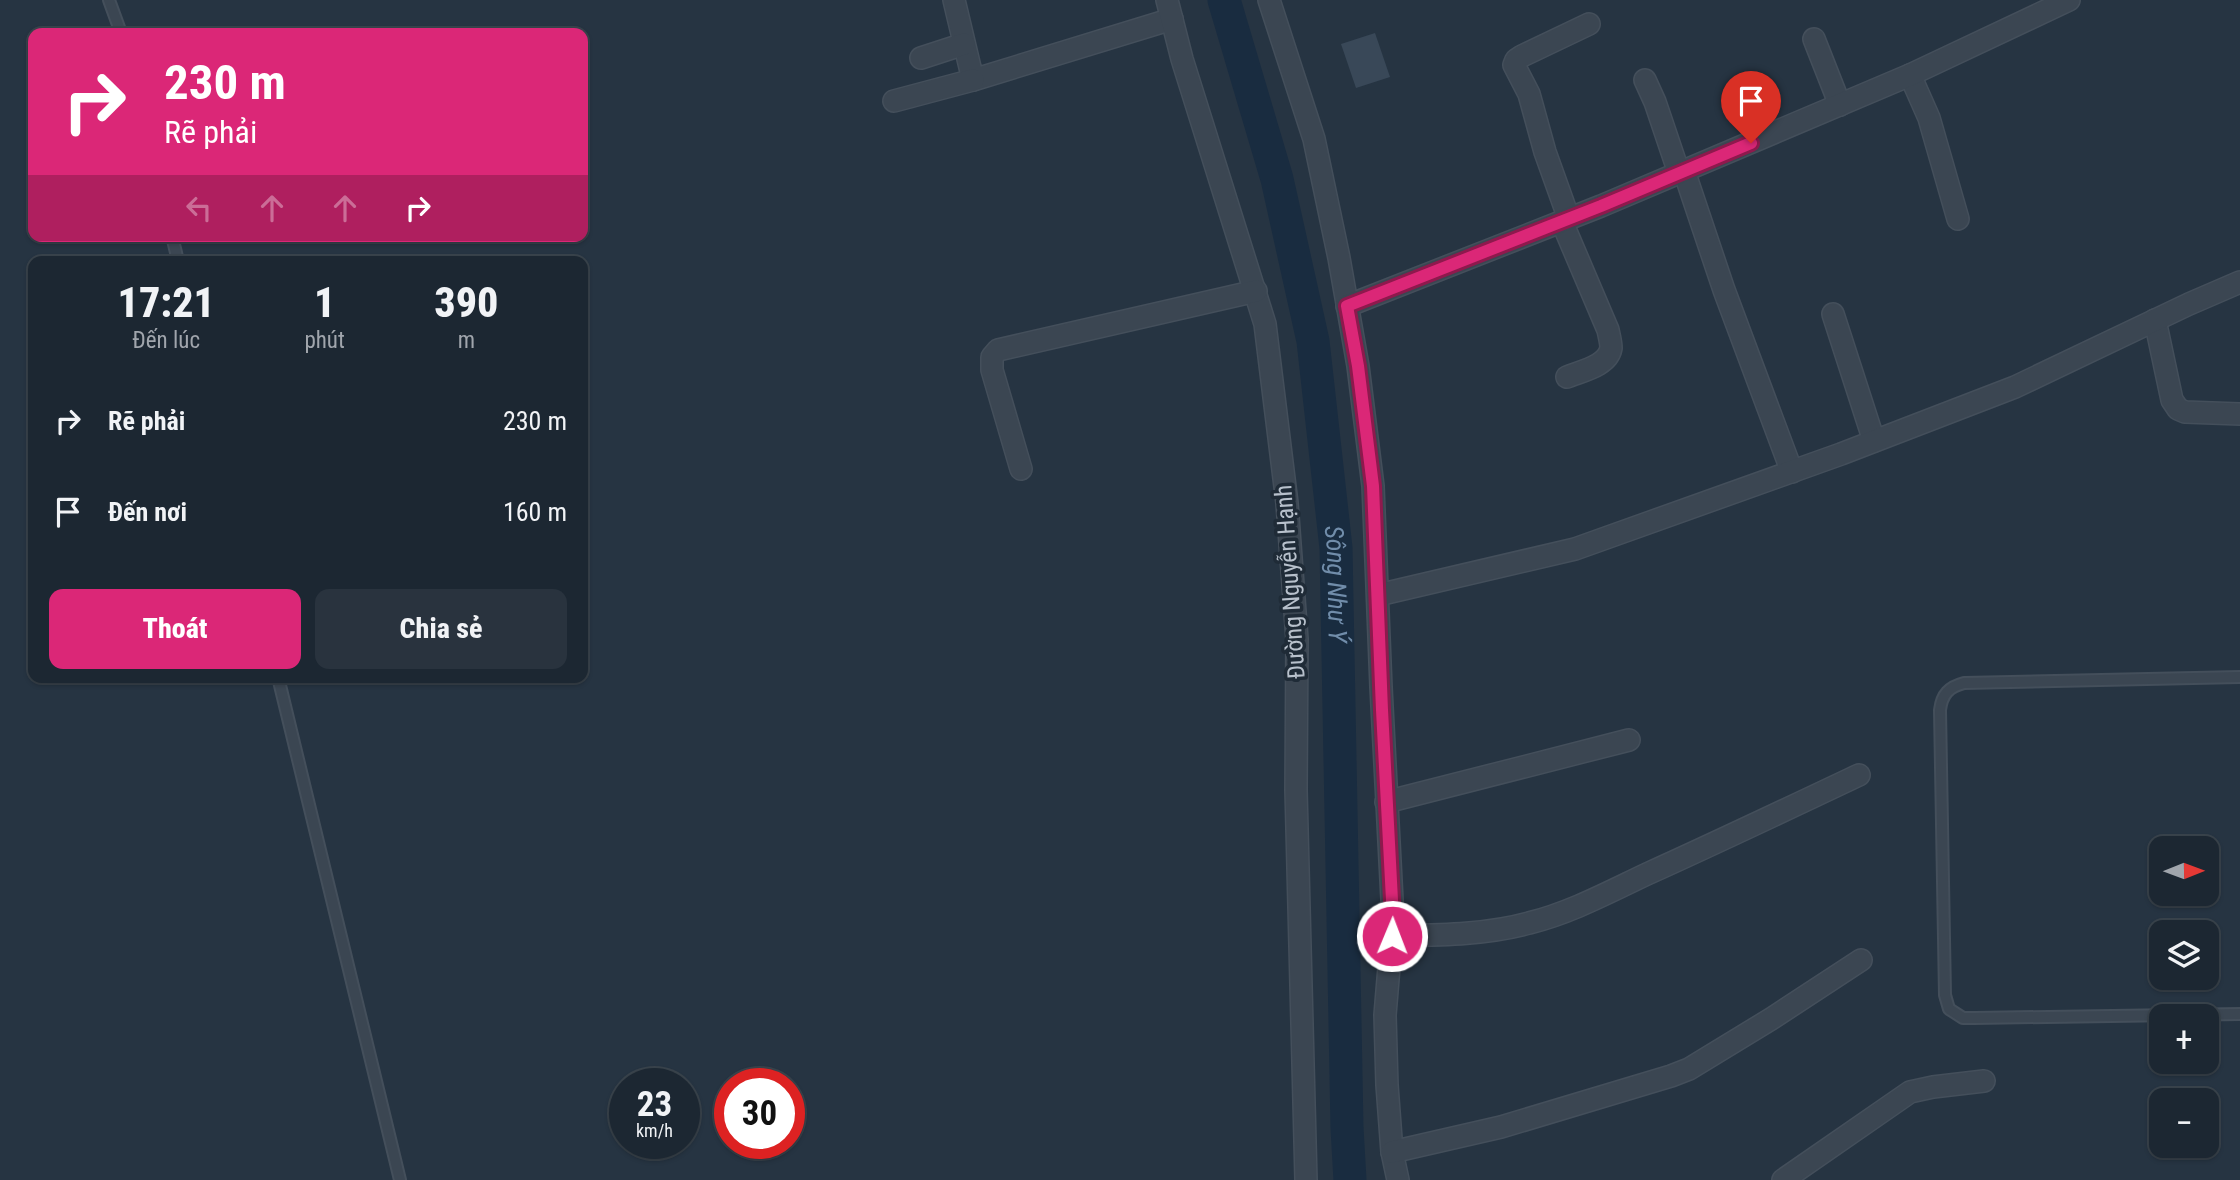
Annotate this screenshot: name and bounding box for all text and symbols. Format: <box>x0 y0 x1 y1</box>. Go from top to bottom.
text: 230 m <box>164 54 286 111</box>
icon: right <box>49 56 140 147</box>
pin <box>1721 71 1781 143</box>
icon: arrive <box>1732 82 1770 120</box>
text: Rẽ phải <box>164 113 257 151</box>
icon: left <box>180 189 218 227</box>
icon: ahead <box>253 189 291 227</box>
icon: ahead <box>326 189 364 227</box>
icon: right <box>399 189 437 227</box>
text: 17:21 <box>118 278 215 327</box>
text: 1 <box>314 278 335 327</box>
text: 390 <box>434 278 498 327</box>
text: Đến lúc <box>132 327 200 354</box>
text: phút <box>304 327 345 354</box>
text: m <box>458 327 475 354</box>
icon: right <box>49 402 87 440</box>
text: Rẽ phải <box>108 406 185 436</box>
text: 230 m <box>503 406 567 436</box>
street label: Đường Nguyễn Hạnh <box>1269 484 1311 680</box>
icon: arrive <box>49 493 87 531</box>
text: Đến nơi <box>108 497 187 527</box>
text: 160 m <box>503 497 567 527</box>
water label: Sông Như Ý <box>1319 524 1353 645</box>
button: Thoát <box>49 589 301 669</box>
button: Chia sẻ <box>315 589 567 669</box>
north arrow <box>2149 836 2219 906</box>
map controls <box>2149 836 2219 1158</box>
position arrow <box>1355 899 1429 973</box>
button: layers <box>2149 920 2219 990</box>
button: + <box>2149 1004 2219 1074</box>
speed limit sign: 30 <box>714 1068 805 1159</box>
text: 23 <box>637 1084 672 1125</box>
button: − <box>2149 1088 2219 1158</box>
text: km/h <box>636 1120 673 1141</box>

